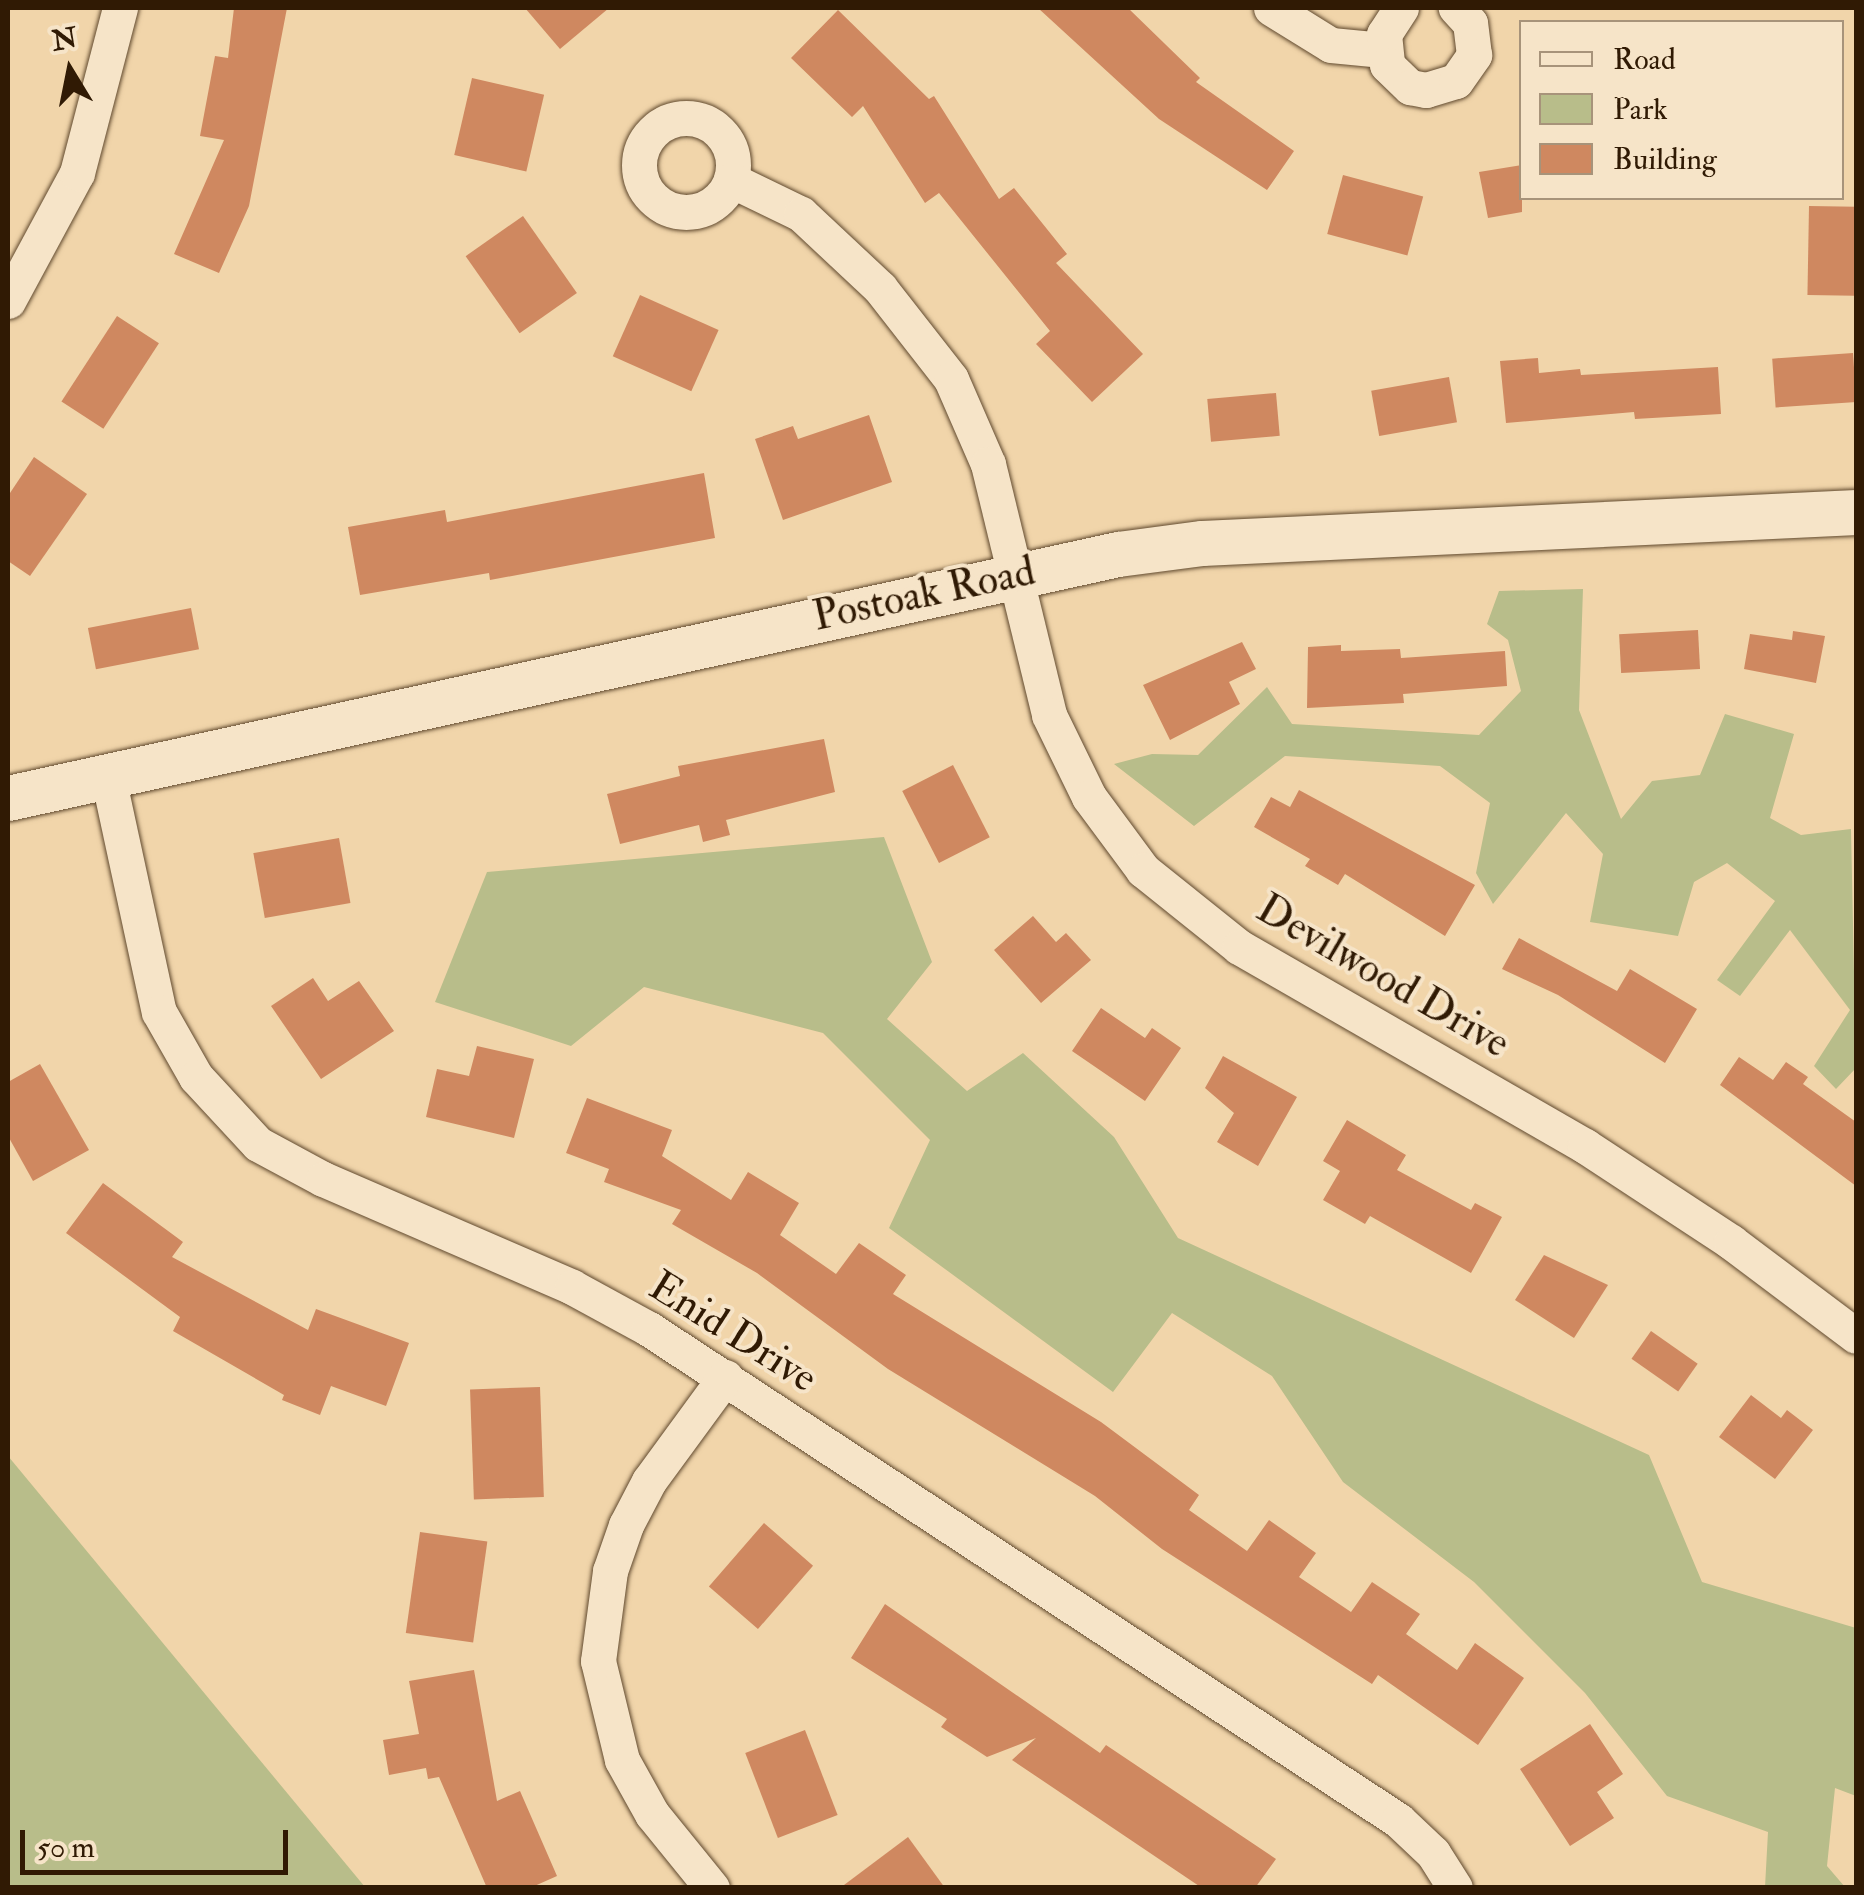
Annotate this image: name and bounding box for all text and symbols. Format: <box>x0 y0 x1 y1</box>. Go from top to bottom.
north arrow <box>20 20 120 120</box>
legend <box>1519 20 1844 200</box>
text: N <box>49 21 80 59</box>
text: Road <box>1613 41 1676 78</box>
text: Park <box>1613 91 1668 128</box>
text: Building <box>1613 141 1717 178</box>
street label: Postoak Road <box>808 546 1040 642</box>
street label: Devilwood Drive <box>1248 883 1518 1069</box>
street label: Enid Drive <box>640 1261 826 1403</box>
scale bar <box>25 1810 292 1872</box>
text: 50 m <box>37 1829 95 1866</box>

